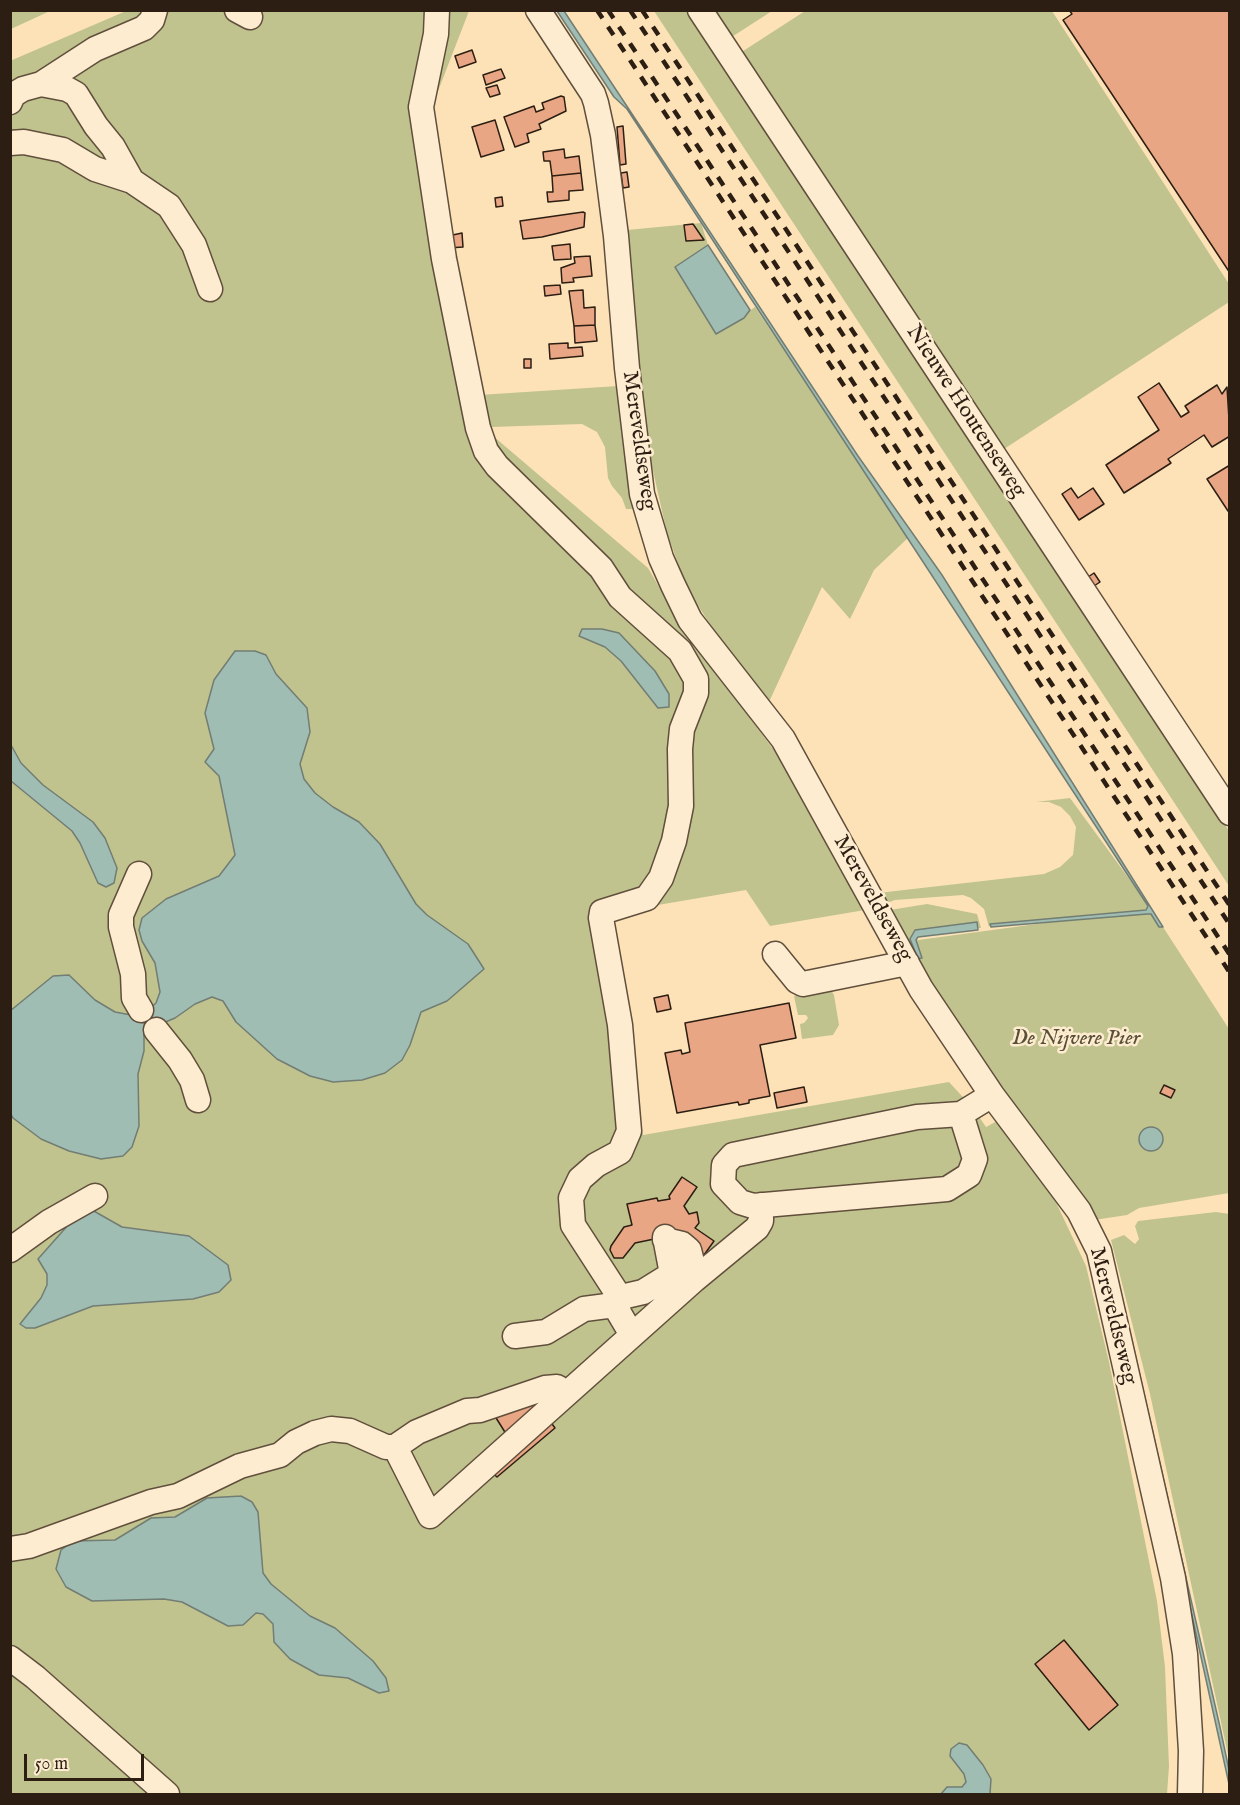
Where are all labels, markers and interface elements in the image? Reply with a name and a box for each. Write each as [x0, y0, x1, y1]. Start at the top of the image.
street label: Nieuwe Houtenseweg [899, 321, 1031, 503]
street label: Mereveldseweg [615, 370, 661, 512]
street label: Mereveldseweg [826, 831, 918, 967]
park label: De Nijvere Pier [1012, 1026, 1140, 1052]
street label: Mereveldseweg [1082, 1245, 1142, 1387]
scale bar [27, 1742, 147, 1780]
text: 50 m [35, 1753, 68, 1776]

